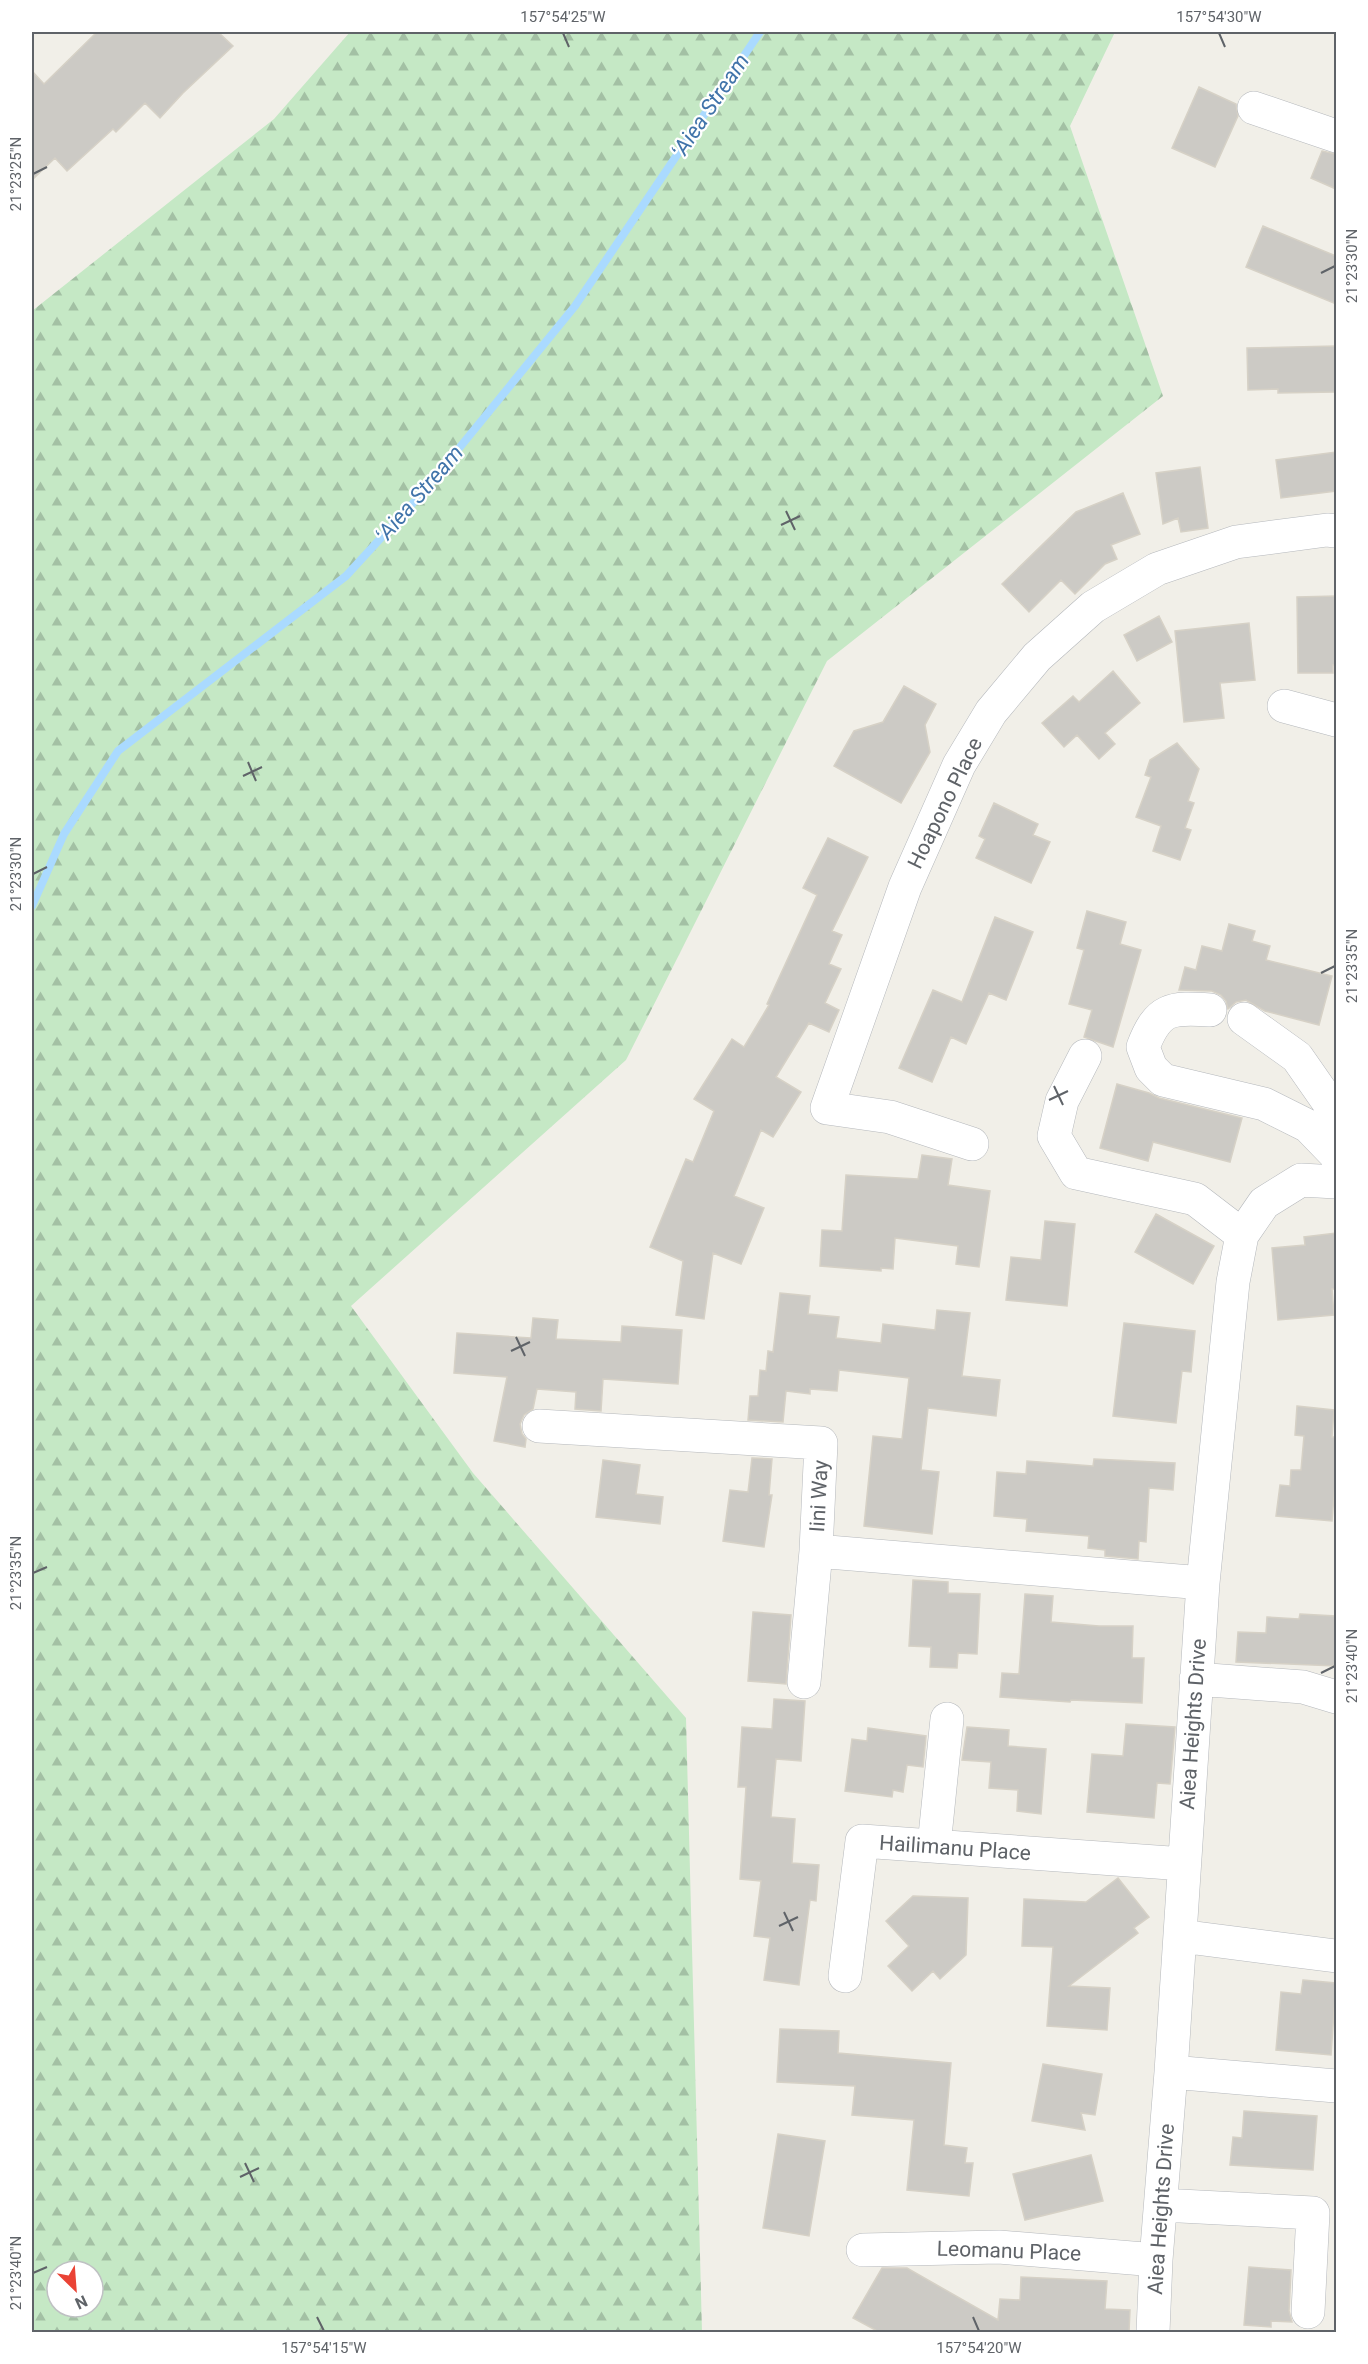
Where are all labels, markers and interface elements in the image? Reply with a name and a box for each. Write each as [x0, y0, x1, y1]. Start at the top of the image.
text: 157°54'25"W [520, 8, 606, 26]
text: 157°54'30"W [1176, 8, 1262, 26]
water label: ʻAiea Stream [666, 49, 754, 163]
text: 21°23'25"N [7, 137, 25, 211]
text: 21°23'30"N [1343, 229, 1361, 303]
water label: ʻAiea Stream [370, 440, 468, 548]
street label: Hoapono Place [903, 734, 987, 872]
text: 21°23'30"N [7, 837, 25, 911]
text: 21°23'35"N [1343, 929, 1361, 1003]
street label: Iini Way [805, 1459, 833, 1533]
text: 21°23'35"N [7, 1536, 25, 1610]
text: 21°23'40"N [1343, 1629, 1361, 1703]
street label: Aiea Heights Drive [1175, 1638, 1211, 1810]
street label: Hailimanu Place [878, 1831, 1032, 1865]
street label: Aiea Heights Drive [1143, 2123, 1179, 2295]
text: 21°23'40"N [7, 2236, 25, 2310]
street label: Leomanu Place [936, 2236, 1082, 2266]
north arrow [45, 2259, 105, 2319]
text: N [72, 2291, 90, 2313]
text: 157°54'15"W [281, 2339, 367, 2357]
text: 157°54'20"W [936, 2339, 1022, 2357]

